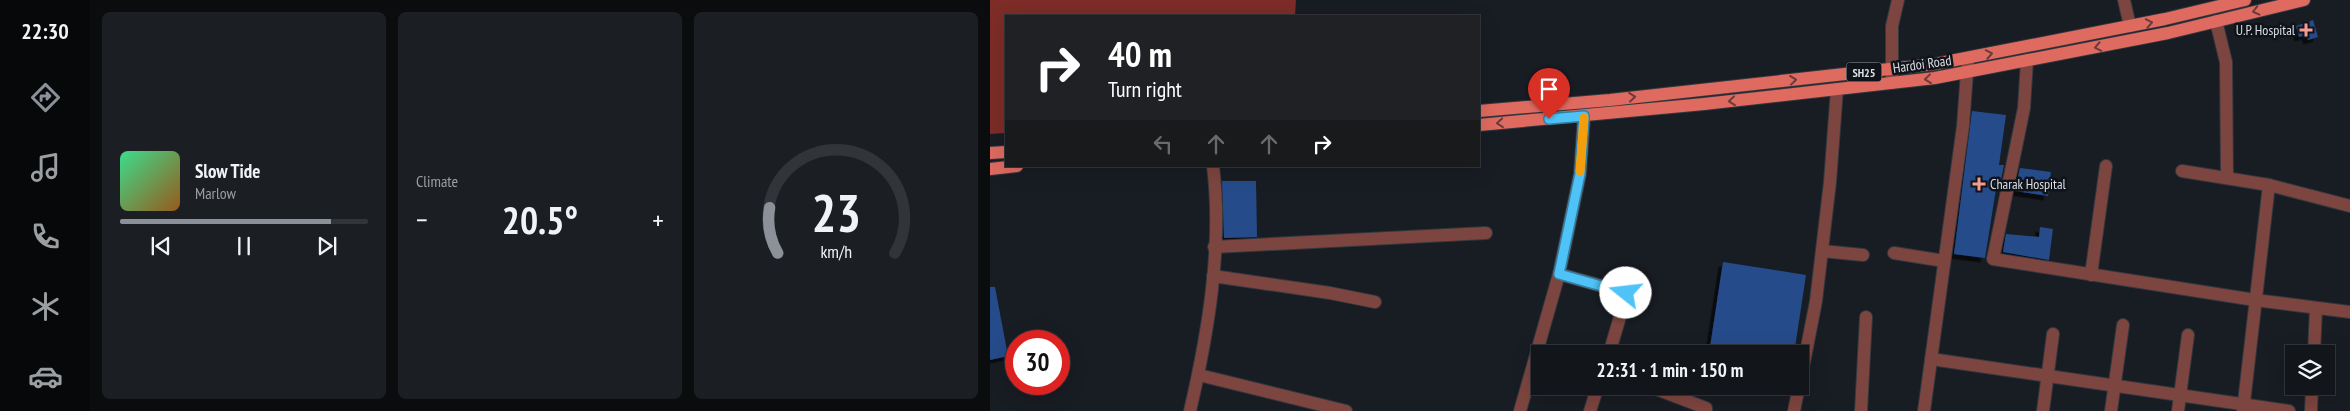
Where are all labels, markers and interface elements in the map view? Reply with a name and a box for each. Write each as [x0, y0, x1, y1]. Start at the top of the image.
one-way arrow [2252, 5, 2261, 16]
text: 22:30 [21, 17, 69, 45]
one-way arrow [2144, 18, 2153, 28]
place label: U.P. Hospital [2236, 21, 2296, 39]
marker: U.P. Hospital [2299, 23, 2313, 37]
text: 40 m [1108, 31, 1172, 77]
icon: right [1025, 35, 1090, 100]
one-way arrow [2093, 41, 2102, 51]
one-way arrow [1985, 49, 1993, 59]
street label: Hardoi Road [1892, 51, 1952, 77]
road number: SH25 [1846, 62, 1882, 82]
pin [1528, 68, 1570, 119]
one-way arrow [1924, 73, 1932, 84]
text: Turn right [1108, 75, 1182, 103]
icon: arrive [1535, 75, 1563, 103]
one-way arrow [1790, 75, 1798, 86]
icon: directions [28, 80, 63, 115]
one-way arrow [1628, 92, 1636, 103]
one-way arrow [1727, 95, 1735, 106]
one-way arrow [1496, 118, 1504, 129]
icon: left [1149, 130, 1177, 158]
icon: ahead [1202, 130, 1230, 158]
icon: ahead [1255, 130, 1283, 158]
icon: right [1308, 130, 1336, 158]
icon: music [28, 150, 63, 185]
text: Slow Tide [195, 159, 260, 183]
text: Climate [416, 171, 458, 191]
place label: Charak Hospital [1990, 175, 2067, 193]
marker: Charak Hospital [1972, 177, 1986, 191]
text: 23 [811, 179, 861, 246]
text: Marlow [195, 183, 236, 203]
text: 20.5° [502, 195, 578, 244]
text: − [416, 201, 428, 238]
text: + [652, 201, 664, 238]
icon: phone [28, 219, 63, 254]
icon: previous [147, 232, 175, 260]
icon: pause [230, 232, 258, 260]
icon: next [313, 232, 341, 260]
text: km/h [820, 240, 852, 263]
position arrow [1599, 266, 1651, 318]
icon: climate [28, 289, 63, 324]
speed limit sign: 30 [1005, 330, 1070, 395]
map controls [2285, 345, 2335, 395]
button: layers [2285, 345, 2335, 395]
text: 22:31 · 1 min · 150 m [1597, 358, 1743, 382]
icon: car [28, 359, 63, 394]

